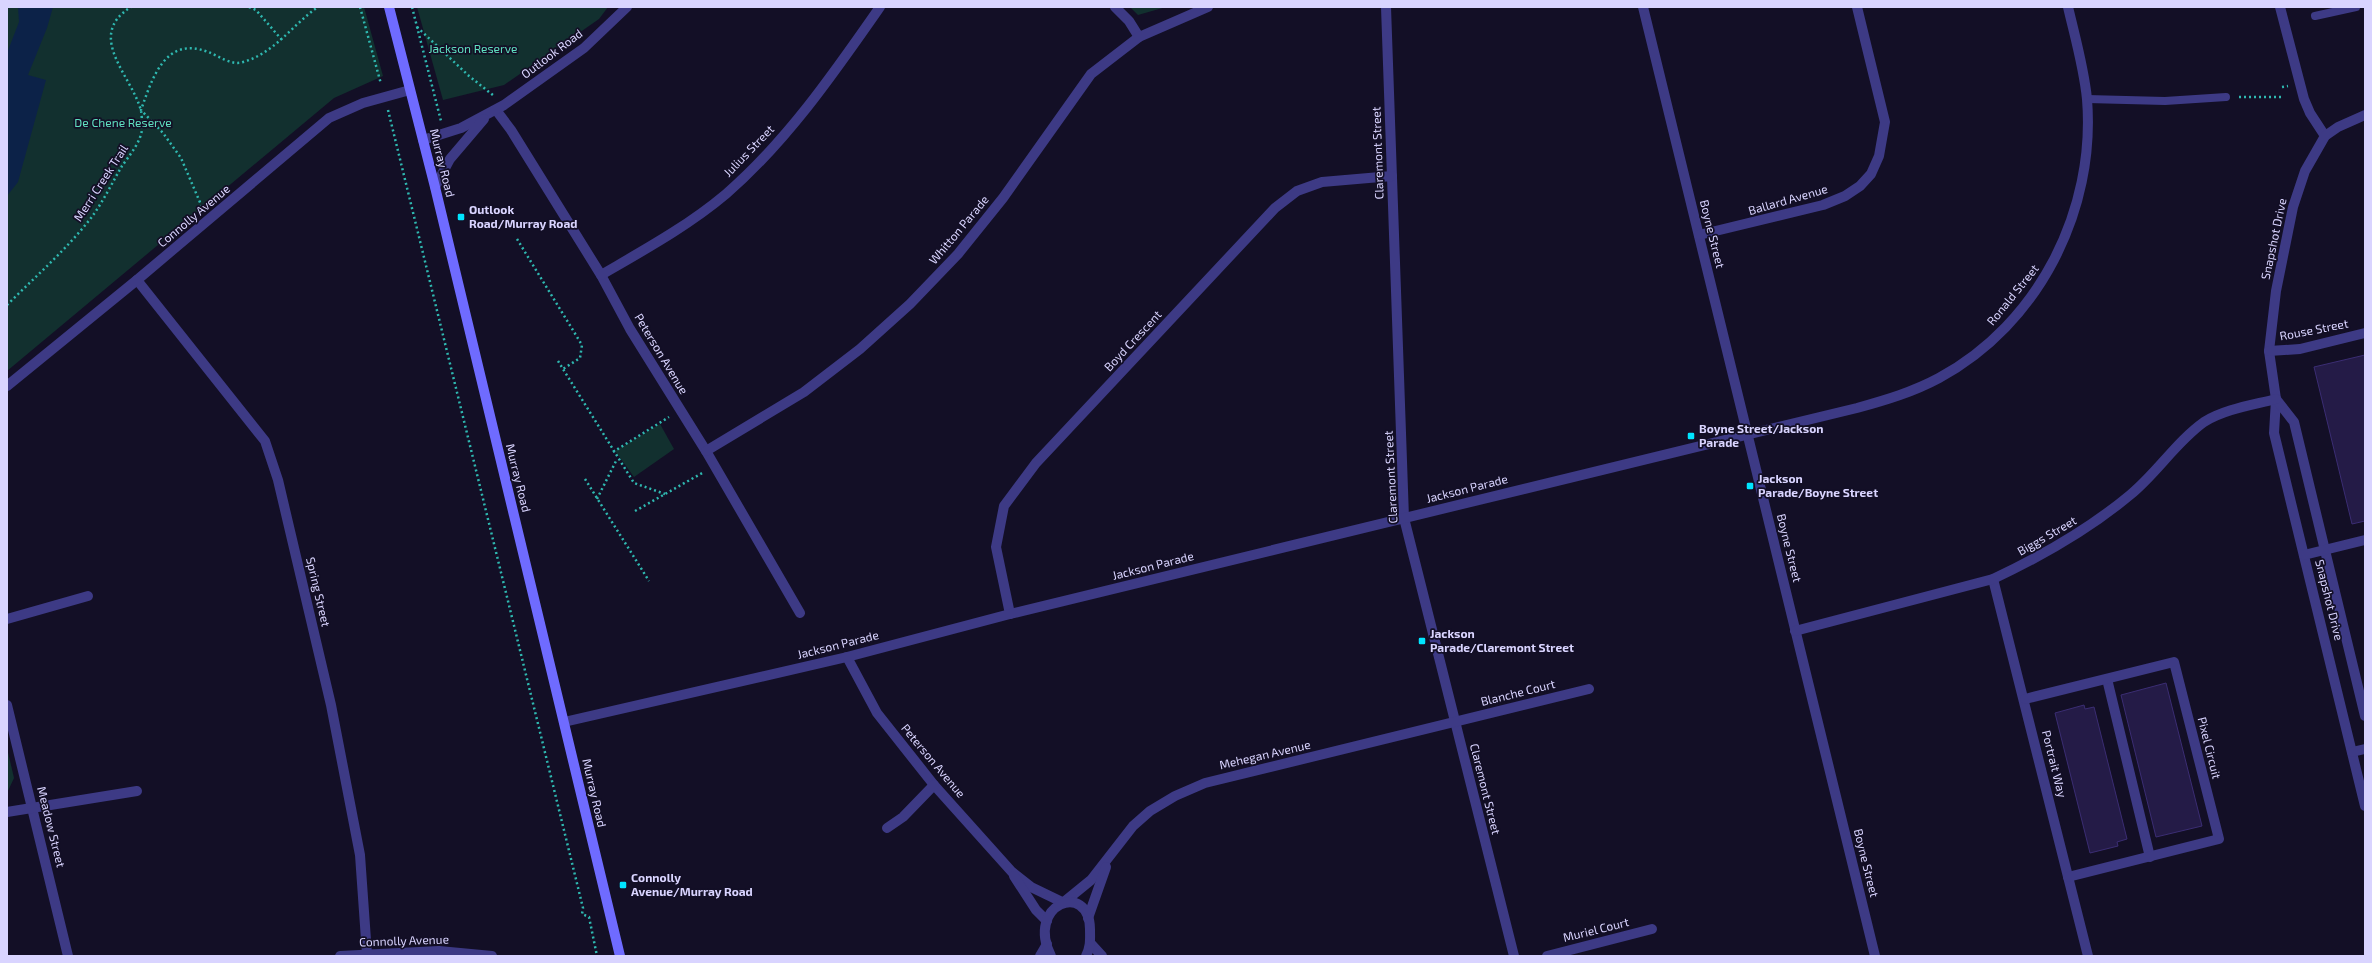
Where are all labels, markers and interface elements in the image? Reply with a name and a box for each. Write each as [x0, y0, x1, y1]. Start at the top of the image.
street label: Outlook Road [518, 26, 585, 81]
park label: Jackson Reserve [428, 41, 518, 55]
street label: Claremont Street [1368, 106, 1386, 200]
park label: De Chene Reserve [74, 115, 172, 129]
street label: Julius Street [720, 121, 777, 179]
street label: Murray Road [428, 127, 458, 198]
street label: Merri Creek Trail [70, 141, 130, 224]
street label: Connolly Avenue [154, 181, 232, 250]
street label: Ballard Avenue [1746, 181, 1829, 217]
street label: Whitton Parade [925, 192, 991, 267]
street label: Snapshot Drive [2258, 197, 2288, 281]
street label: Boyne Street [1698, 198, 1728, 270]
place label: Outlook Road/Murray Road [469, 202, 577, 231]
marker: Outlook Road/Murray Road [456, 212, 466, 222]
street label: Ronald Street [1983, 261, 2041, 328]
street label: Boyd Crescent [1101, 307, 1164, 374]
street label: Peterson Avenue [632, 311, 691, 396]
street label: Rouse Street [2278, 315, 2350, 343]
place label: Boyne Street/Jackson Parade [1699, 421, 1823, 449]
street label: Claremont Street [1381, 430, 1399, 524]
marker: Boyne Street/Jackson Parade [1686, 431, 1696, 441]
street label: Murray Road [504, 442, 534, 513]
street label: Jackson Parade [1425, 471, 1509, 505]
place label: Jackson Parade/Boyne Street [1758, 471, 1878, 500]
marker: Jackson Parade/Boyne Street [1745, 481, 1755, 491]
street label: Boyne Street [1775, 512, 1805, 584]
street label: Biggs Street [2014, 512, 2079, 558]
street label: Jackson Parade [1111, 548, 1195, 582]
street label: Spring Street [304, 556, 334, 628]
street label: Snapshot Drive [2313, 558, 2347, 642]
place label: Jackson Parade/Claremont Street [1430, 626, 1574, 654]
street label: Jackson Parade [796, 627, 880, 661]
marker: Jackson Parade/Claremont Street [1417, 636, 1427, 646]
street label: Blanche Court [1479, 676, 1557, 708]
street label: Pixel Circuit [2196, 715, 2225, 781]
street label: Peterson Avenue [899, 721, 969, 800]
street label: Portrait Way [2040, 729, 2070, 799]
street label: Mehegan Avenue [1218, 737, 1312, 771]
street label: Claremont Street [1468, 742, 1504, 836]
street label: Murray Road [580, 757, 610, 828]
street label: Meadow Street [35, 785, 69, 869]
street label: Boyne Street [1852, 827, 1882, 899]
place label: Connolly Avenue/Murray Road [631, 870, 753, 899]
marker: Connolly Avenue/Murray Road [618, 880, 628, 890]
street label: Muriel Court [1561, 914, 1631, 944]
street label: Connolly Avenue [359, 931, 449, 949]

